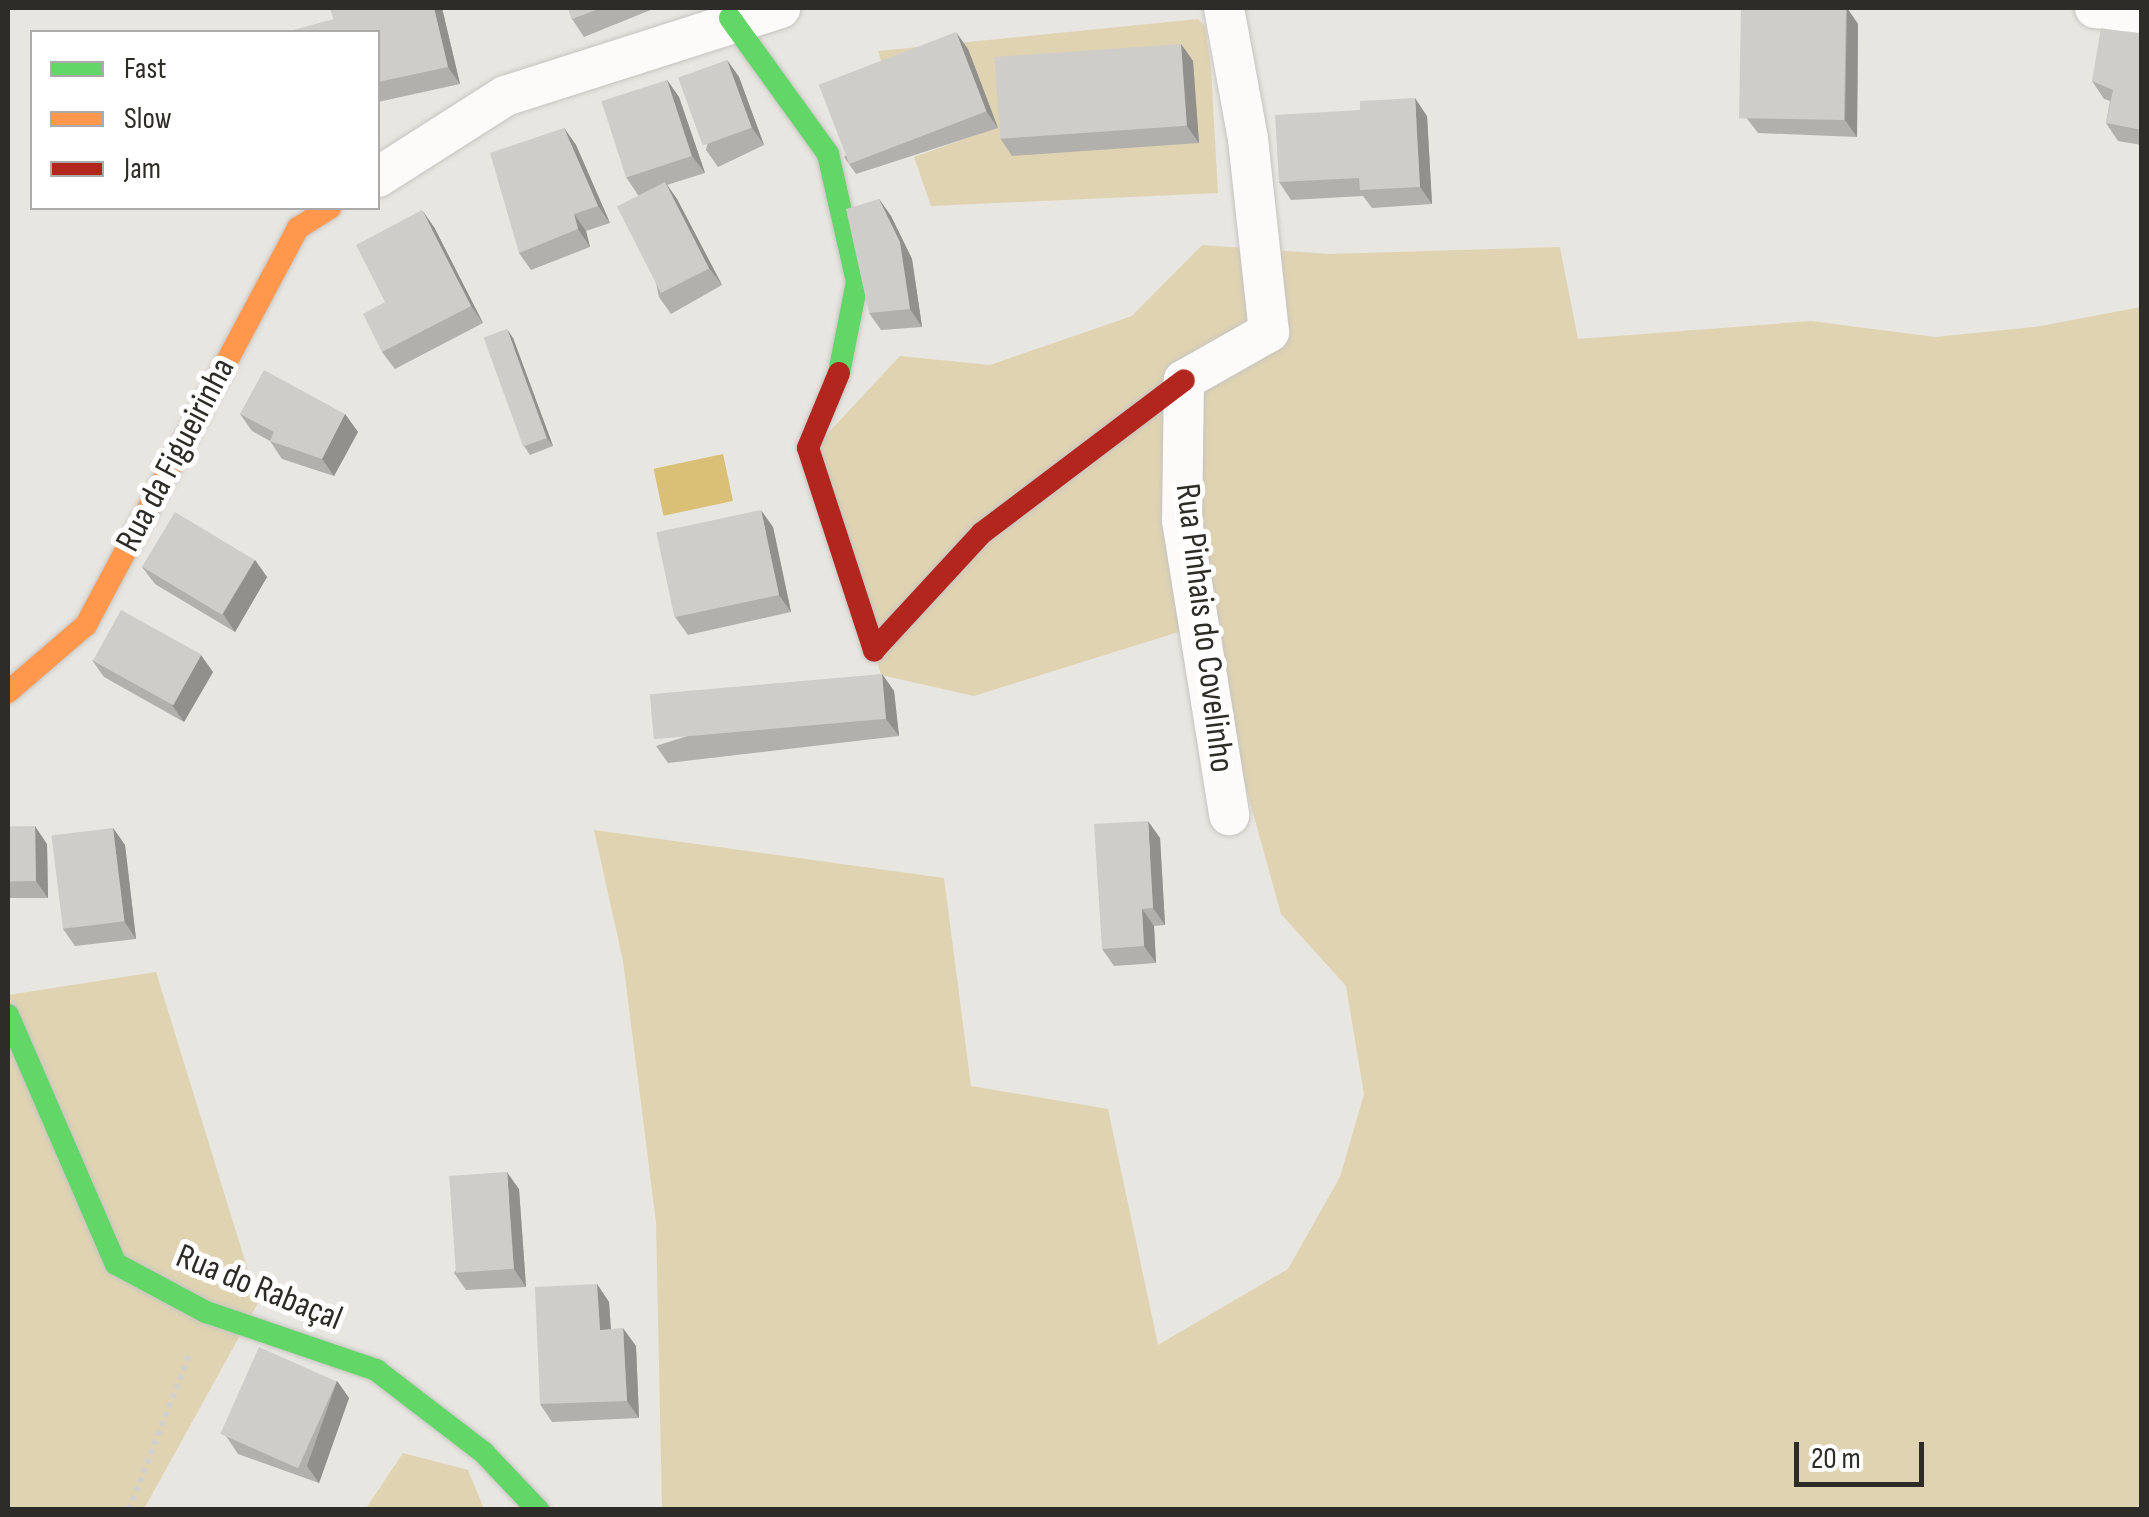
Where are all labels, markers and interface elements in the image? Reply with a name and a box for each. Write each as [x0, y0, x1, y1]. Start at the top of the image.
legend [30, 30, 380, 210]
text: Fast [124, 51, 166, 87]
text: Slow [124, 101, 172, 137]
text: Jam [124, 151, 161, 187]
street label: Rua da Figueirinha [107, 351, 245, 559]
street label: Rua Pinhais do Covelinho [1165, 481, 1243, 775]
street label: Rua do Rabaçal [170, 1236, 348, 1340]
scale bar [1799, 1422, 1929, 1484]
text: 20 m [1811, 1441, 1861, 1477]

